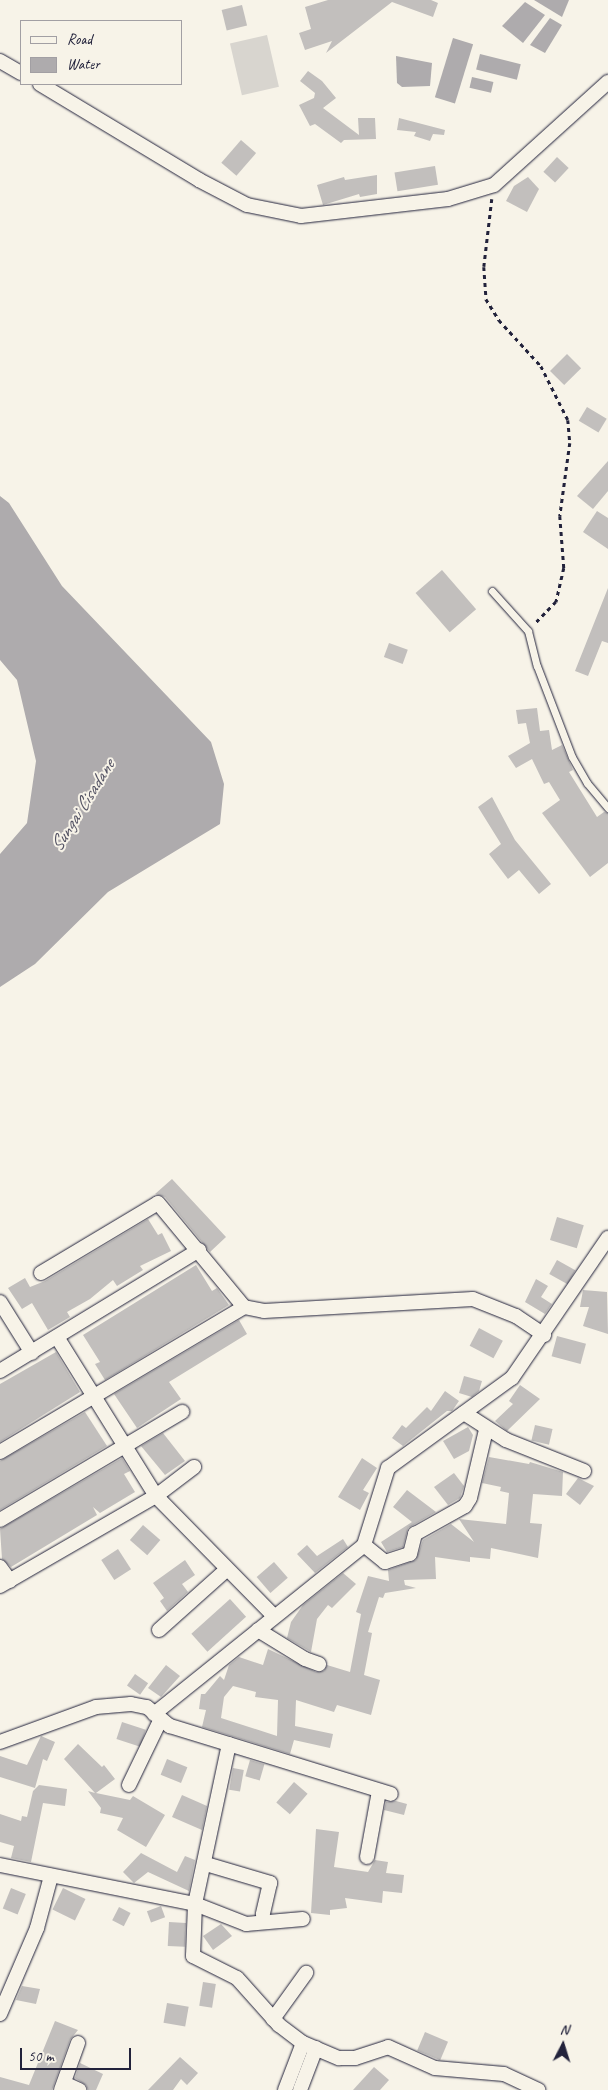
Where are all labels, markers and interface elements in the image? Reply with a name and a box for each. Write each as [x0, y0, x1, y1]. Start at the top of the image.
legend [20, 20, 182, 85]
text: Road [67, 30, 92, 49]
text: Water [67, 55, 100, 74]
water label: Sungai Cisadane [46, 756, 120, 856]
north arrow [538, 2020, 588, 2070]
text: N [559, 2021, 569, 2038]
scale bar [22, 2038, 134, 2070]
text: 50 m [28, 2047, 54, 2066]

